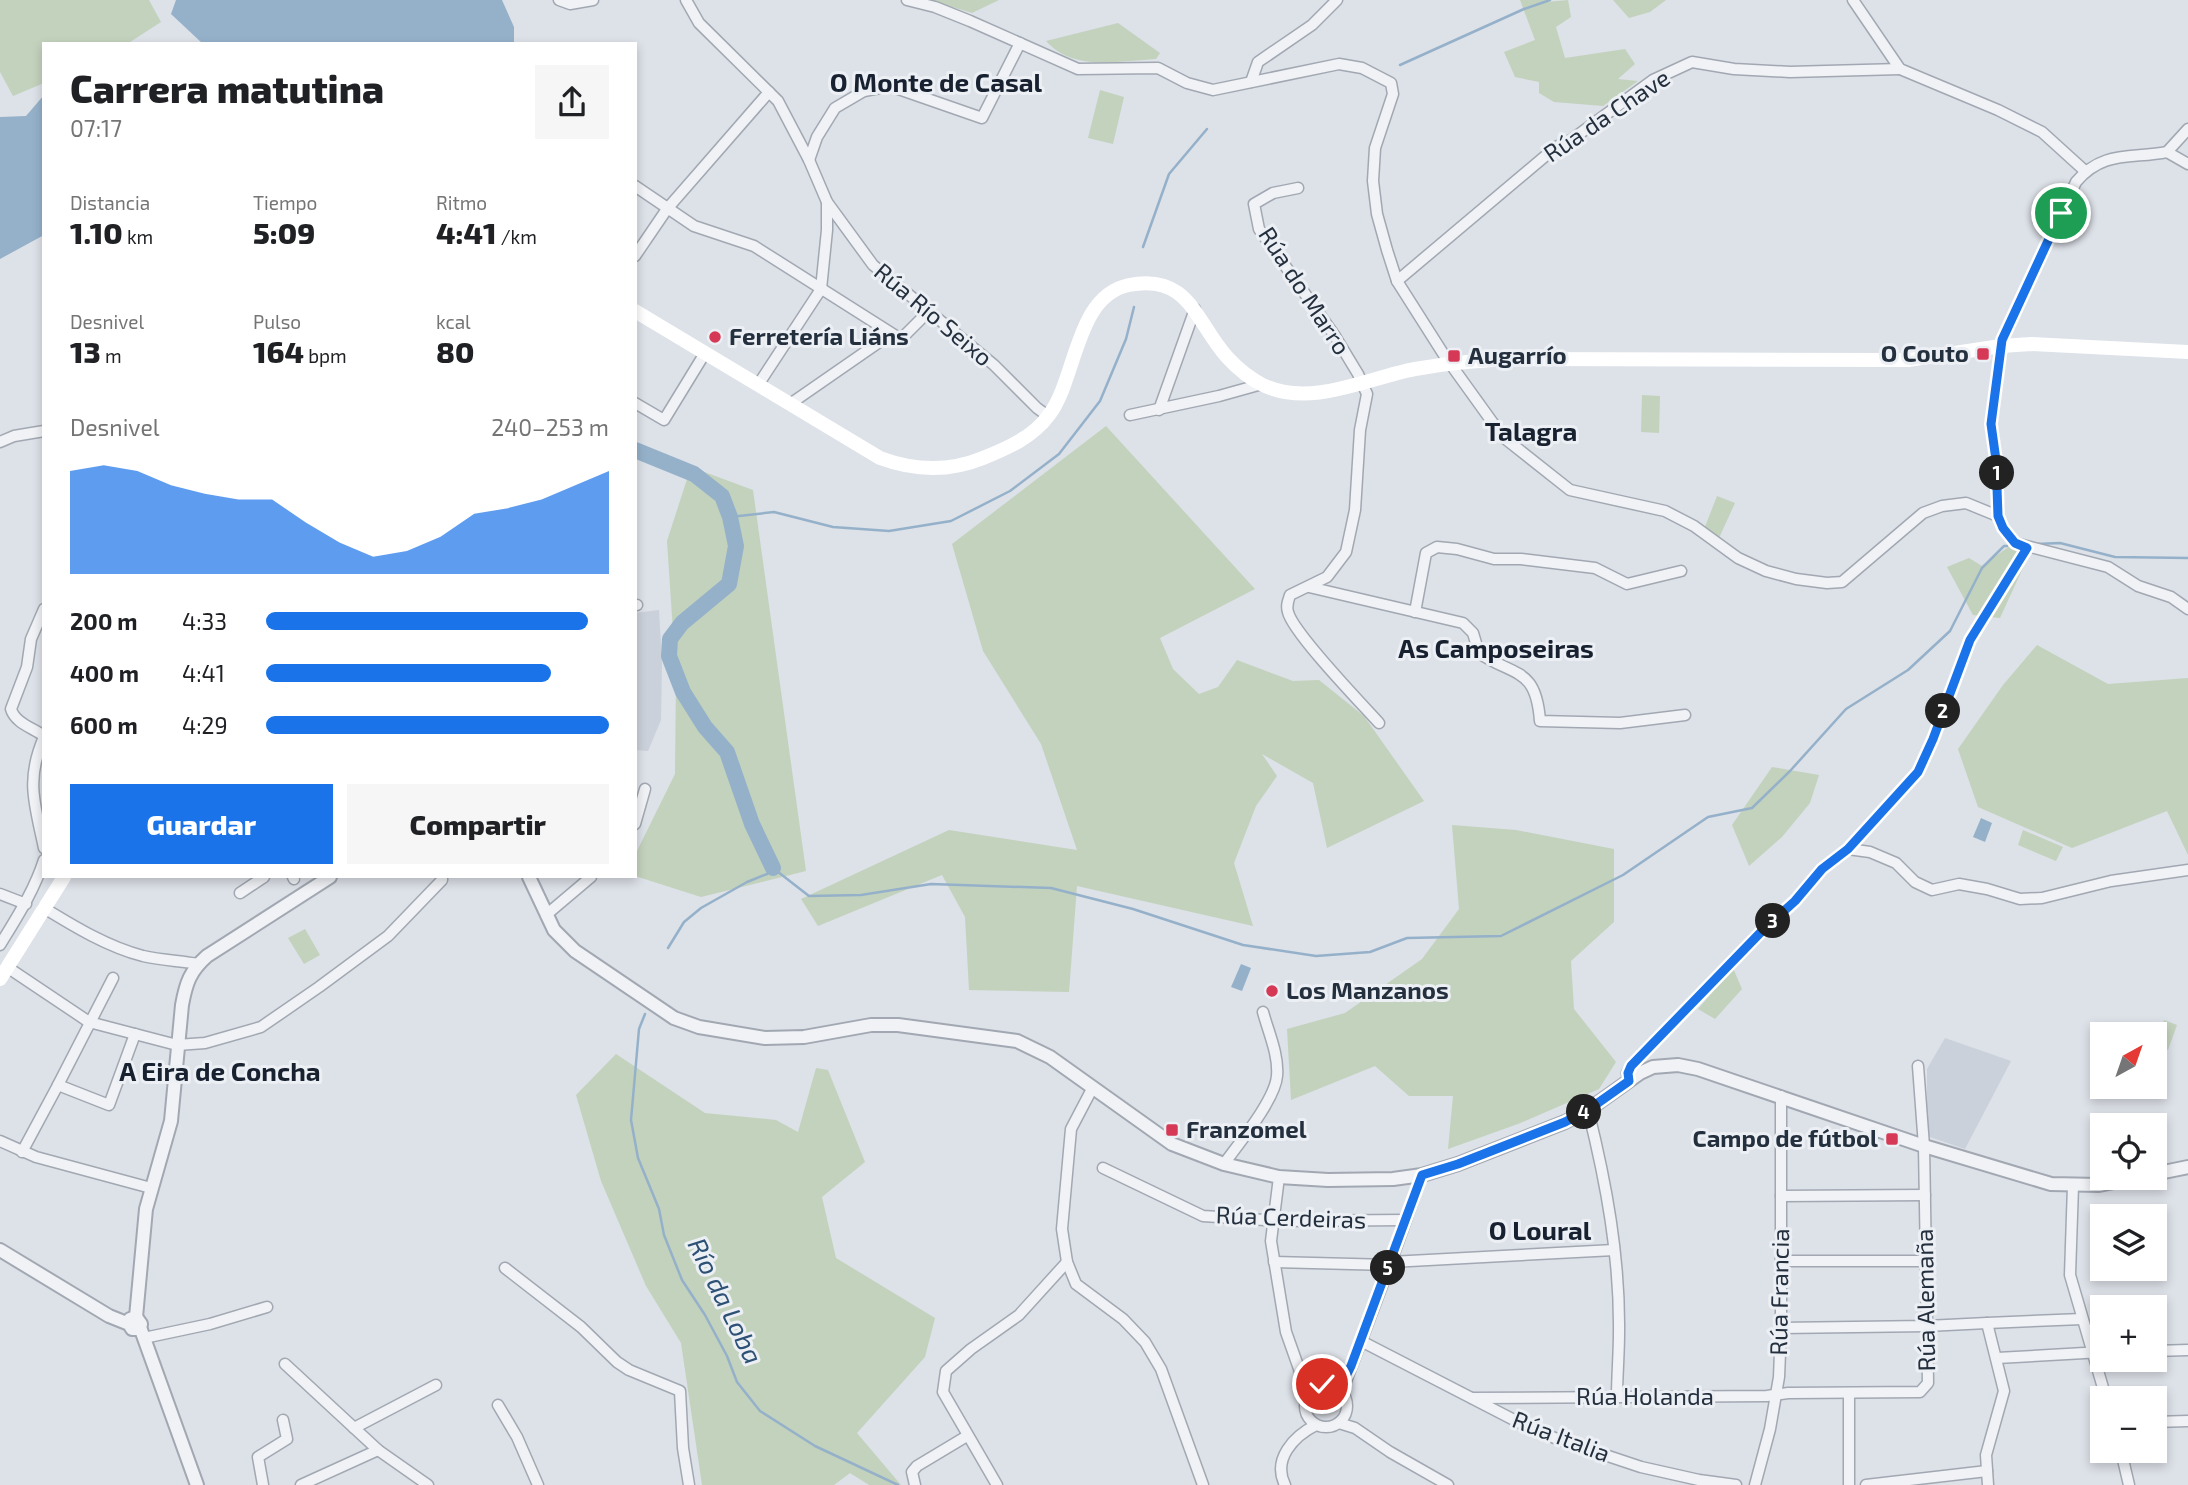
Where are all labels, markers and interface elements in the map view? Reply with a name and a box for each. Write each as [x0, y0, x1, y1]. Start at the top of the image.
street label: Rúa da Chave [1538, 62, 1675, 167]
text: Carrera matutina [70, 65, 384, 111]
button: share [535, 65, 609, 139]
district label: O Monte de Casal [830, 66, 1043, 97]
text: 07:17 [70, 114, 122, 142]
pin [2031, 183, 2091, 243]
text: Distancia [70, 191, 150, 214]
text: Tiempo [253, 191, 317, 214]
text: Ritmo [436, 191, 487, 214]
icon: arrive [2042, 194, 2080, 232]
text: 1.10 [70, 214, 123, 250]
text: 5:09 [253, 214, 315, 250]
text: 4:41 [436, 214, 497, 250]
street label: Rúa do Marro [1253, 221, 1357, 360]
text: km [123, 225, 153, 248]
text: /km [497, 225, 537, 248]
street label: Rúa Río Seixo [869, 256, 999, 372]
text: Desnivel [70, 310, 144, 333]
text: Pulso [253, 310, 301, 333]
text: kcal [436, 310, 471, 333]
place label: Ferretería Liáns [729, 321, 909, 350]
marker: Ferretería Liáns [707, 329, 723, 345]
text: 13 [70, 333, 101, 369]
text: 164 [253, 333, 304, 369]
text: 80 [436, 333, 474, 369]
place label: O Couto [1881, 338, 1969, 367]
place label: Augarrío [1468, 340, 1567, 369]
text: m [101, 344, 122, 367]
text: bpm [304, 344, 347, 367]
marker: O Couto [1975, 346, 1991, 362]
marker: Augarrío [1446, 348, 1462, 364]
text: Desnivel [70, 413, 160, 441]
text: 240–253 m [491, 413, 609, 441]
district label: Talagra [1485, 415, 1577, 446]
pin: 1 [1980, 456, 2014, 490]
text: 1 [1992, 461, 2001, 484]
text: 200 m [70, 607, 138, 635]
text: 4:33 [182, 607, 227, 635]
district label: As Camposeiras [1398, 632, 1594, 663]
text: 400 m [70, 659, 139, 687]
text: 4:41 [182, 659, 225, 687]
pin: 2 [1926, 694, 1960, 728]
text: 2 [1937, 699, 1948, 722]
text: 600 m [70, 711, 138, 739]
text: 4:29 [182, 711, 228, 739]
button: Guardar [70, 784, 333, 864]
button: Compartir [347, 784, 609, 864]
pin: 3 [1756, 904, 1790, 939]
text: 3 [1767, 909, 1778, 932]
place label: Los Manzanos [1286, 975, 1449, 1004]
marker: Los Manzanos [1264, 983, 1280, 999]
north arrow [2090, 1022, 2166, 1099]
map controls [2090, 1022, 2167, 1463]
district label: A Eira de Concha [119, 1055, 321, 1086]
pin: 4 [1566, 1094, 1602, 1130]
text: 4 [1577, 1100, 1590, 1123]
button: locate [2090, 1113, 2167, 1190]
place label: Franzomel [1186, 1114, 1307, 1143]
marker: Franzomel [1164, 1122, 1180, 1138]
place label: Campo de fútbol [1693, 1123, 1878, 1152]
marker: Campo de fútbol [1884, 1131, 1900, 1147]
street label: Rúa Cerdeiras [1215, 1199, 1367, 1234]
button: layers [2090, 1204, 2167, 1281]
district label: O Loural [1489, 1214, 1592, 1245]
street label: Rúa Francia [1763, 1228, 1794, 1356]
street label: Rúa Alemaña [1909, 1228, 1940, 1372]
water label: Río da Loba [683, 1232, 770, 1368]
pin: 5 [1370, 1250, 1406, 1286]
text: 5 [1382, 1256, 1393, 1279]
button: + [2090, 1295, 2167, 1372]
pin [1292, 1354, 1352, 1414]
icon: check [1303, 1365, 1341, 1403]
street label: Rúa Holanda [1576, 1381, 1714, 1410]
button: − [2090, 1386, 2167, 1463]
street label: Rúa Italia [1509, 1404, 1614, 1467]

